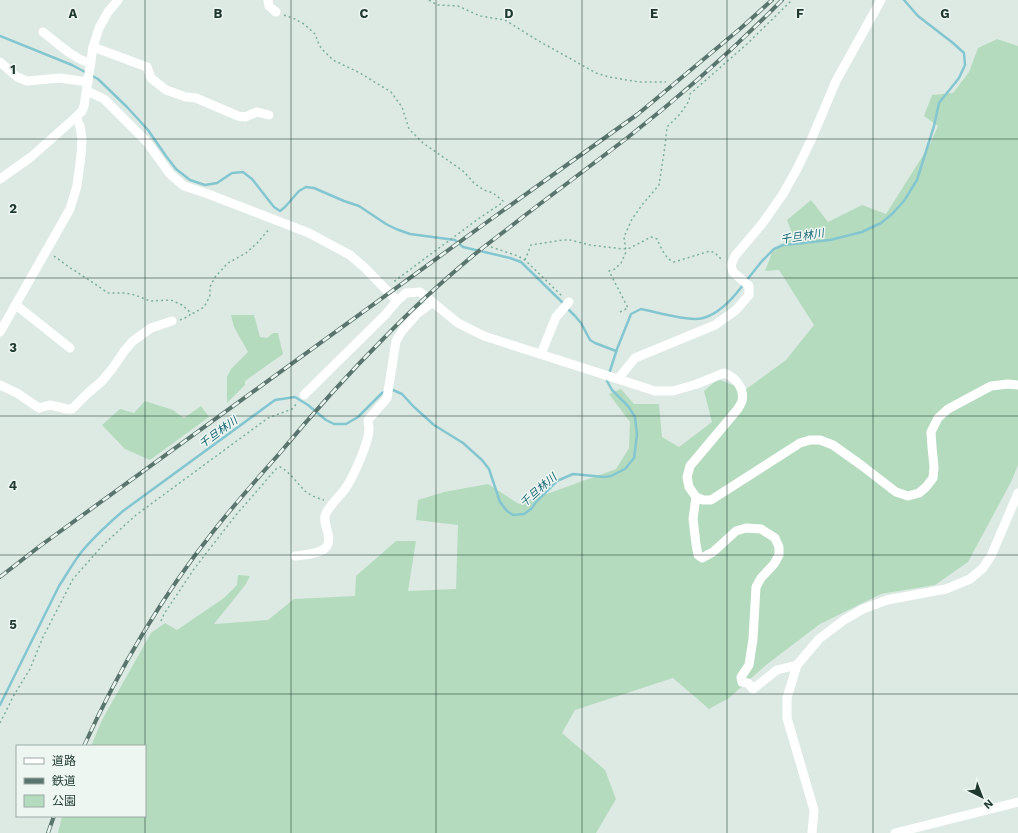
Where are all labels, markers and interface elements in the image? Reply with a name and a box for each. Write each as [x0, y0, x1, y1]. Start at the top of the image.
text: A [69, 6, 78, 21]
text: B [214, 6, 223, 21]
text: C [360, 6, 369, 21]
text: D [504, 6, 514, 21]
text: E [650, 6, 658, 21]
text: F [796, 6, 804, 21]
text: G [940, 6, 950, 21]
text: 1 [10, 62, 16, 77]
text: 2 [9, 201, 17, 216]
water label: 千旦林川 [779, 226, 826, 246]
text: 3 [9, 340, 17, 355]
water label: 千旦林川 [197, 414, 241, 451]
water label: 千旦林川 [517, 470, 560, 510]
text: 4 [9, 478, 18, 493]
text: 5 [9, 617, 17, 632]
legend [16, 745, 146, 817]
text: 道路 [52, 754, 76, 768]
text: 鉄道 [52, 774, 76, 788]
north arrow [962, 777, 1002, 817]
text: 公園 [52, 794, 76, 808]
text: N [981, 797, 996, 812]

